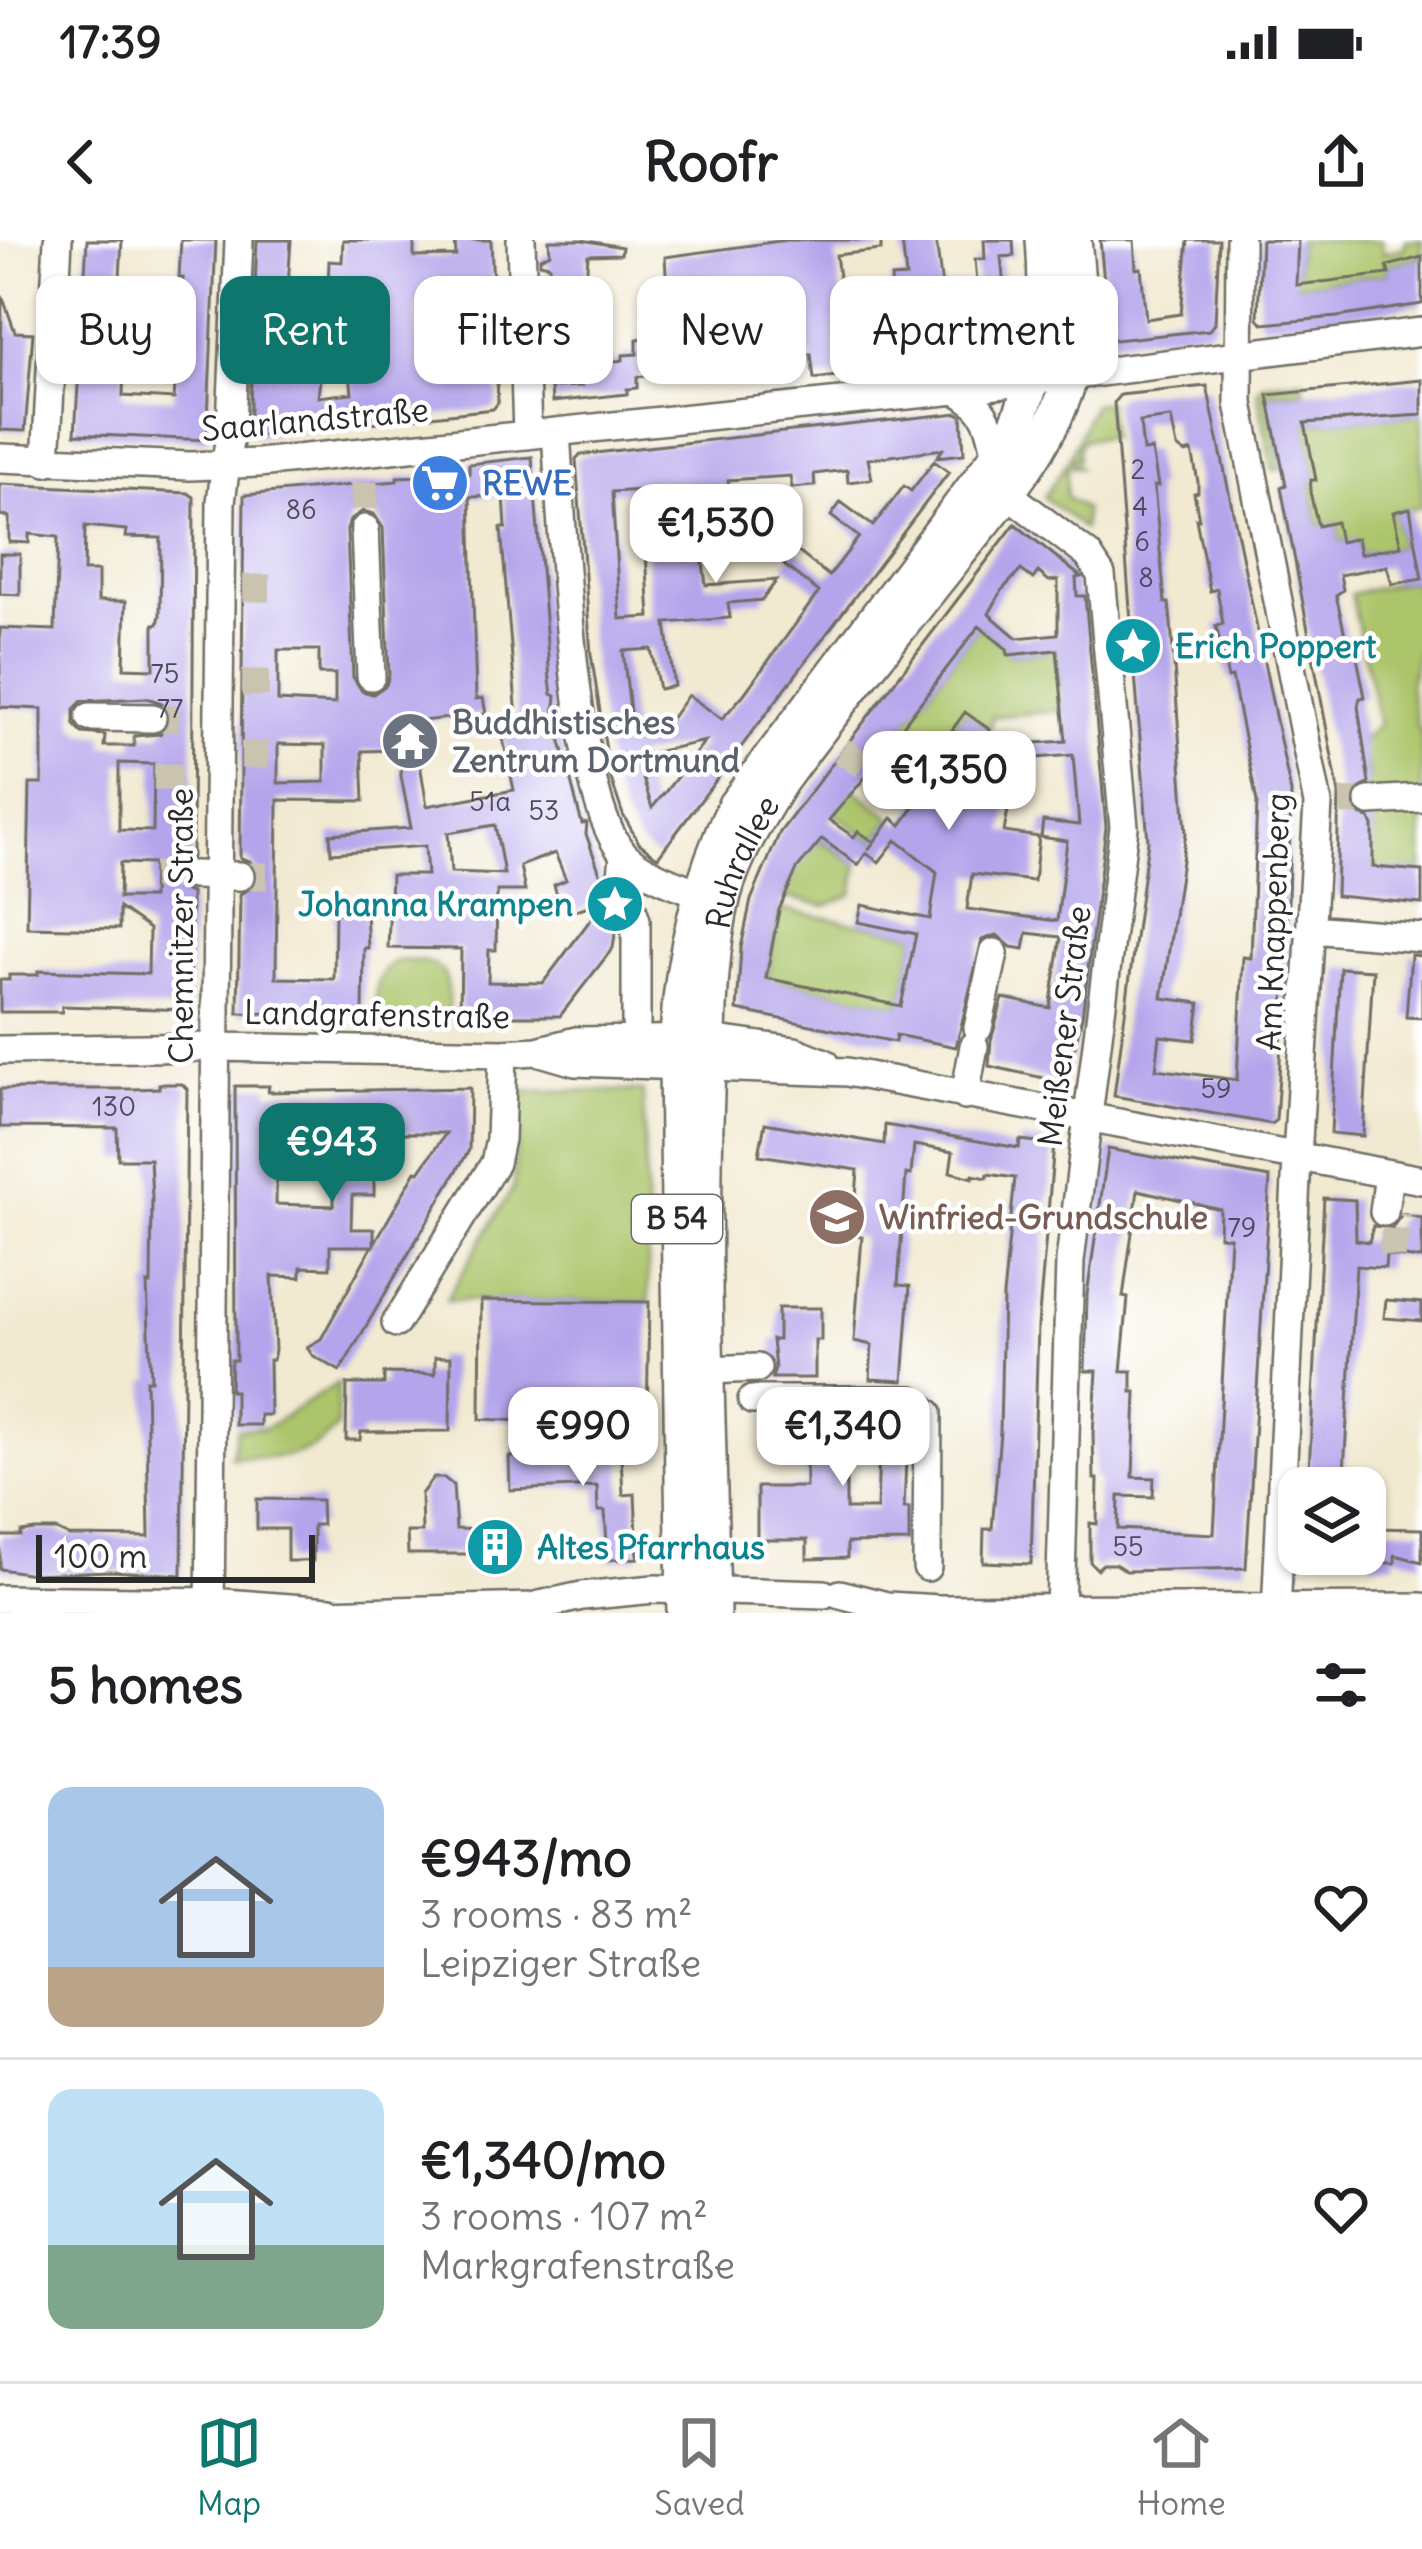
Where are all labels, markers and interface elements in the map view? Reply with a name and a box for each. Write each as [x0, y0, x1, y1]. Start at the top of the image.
text: 17:39 [60, 14, 162, 70]
text: Roofr [644, 128, 778, 196]
icon: back [48, 129, 114, 195]
icon: share [1308, 129, 1374, 195]
chip: Buy [36, 276, 196, 384]
chip: Rent [220, 276, 390, 384]
chip: Filters [414, 276, 613, 384]
chip: New [637, 276, 806, 384]
chip: Apartment [830, 276, 1118, 384]
street label: Saarlandstraße [200, 388, 430, 450]
supermarket icon: REWE [409, 452, 471, 514]
house number: 2 [1131, 452, 1145, 486]
place label: REWE [482, 462, 572, 504]
pin: €1,530 [618, 484, 814, 586]
house number: 4 [1132, 489, 1148, 523]
house number: 86 [285, 492, 317, 526]
text: €1,530 [657, 498, 775, 547]
house number: 6 [1134, 524, 1150, 558]
house number: 8 [1138, 560, 1154, 594]
place icon: Erich Poppert [1102, 615, 1164, 677]
place label: Erich Poppert [1175, 625, 1376, 667]
house number: 75 [151, 656, 179, 690]
house number: 77 [157, 691, 183, 725]
place label: Buddhistisches Zentrum Dortmund [452, 701, 740, 781]
temple icon: Buddhistisches Zentrum Dortmund [379, 710, 441, 772]
pin: €1,350 [851, 731, 1047, 833]
text: €1,350 [890, 745, 1008, 794]
house number: 51a [469, 784, 511, 818]
street label: Chemnitzer Straße [160, 788, 202, 1064]
street label: Ruhrallee [697, 788, 788, 932]
street label: Am Knappenberg [1248, 792, 1298, 1052]
house number: 53 [529, 793, 559, 827]
place icon: Johanna Krampen [584, 873, 646, 935]
place label: Johanna Krampen [298, 883, 573, 925]
street label: Meißener Straße [1028, 903, 1100, 1149]
street label: Landgrafenstraße [244, 991, 510, 1037]
house number: 59 [1200, 1071, 1232, 1105]
house number: 130 [92, 1089, 136, 1123]
pin: €943 [261, 1103, 403, 1205]
text: €943 [286, 1117, 378, 1166]
school or university icon: Winfried-Grundschule [806, 1186, 868, 1248]
road number: B 54 [632, 1195, 722, 1243]
place label: Winfried-Grundschule [879, 1196, 1208, 1238]
house number: 79 [1228, 1210, 1256, 1244]
pin: €990 [512, 1387, 654, 1489]
pin: €1,340 [745, 1387, 941, 1489]
text: €990 [535, 1401, 631, 1450]
text: €1,340 [784, 1401, 902, 1450]
map controls [1278, 1467, 1386, 1575]
button: layers [1278, 1467, 1386, 1575]
building icon: Altes Pfarrhaus [464, 1516, 526, 1578]
place label: Altes Pfarrhaus [537, 1526, 765, 1568]
scale bar [36, 1529, 315, 1582]
house number: 55 [1112, 1529, 1144, 1563]
text: 100 m [54, 1535, 147, 1577]
icon: filters [1308, 1652, 1374, 1718]
text: 5 homes [48, 1653, 243, 1717]
text: €943/mo [420, 1826, 632, 1890]
icon: home [144, 1835, 288, 1979]
icon: heart [1308, 1874, 1374, 1940]
text: 3 rooms · 83 m² [420, 1890, 693, 1939]
text: Leipziger Straße [420, 1939, 701, 1988]
text: €1,340/mo [420, 2128, 666, 2192]
icon: home [144, 2137, 288, 2281]
icon: heart [1308, 2176, 1374, 2242]
text: 3 rooms · 107 m² [420, 2192, 708, 2241]
text: Markgrafenstraße [420, 2241, 735, 2290]
tab: Map [196, 2410, 262, 2524]
tab: Saved [654, 2410, 745, 2524]
tab: Home [1137, 2410, 1226, 2524]

